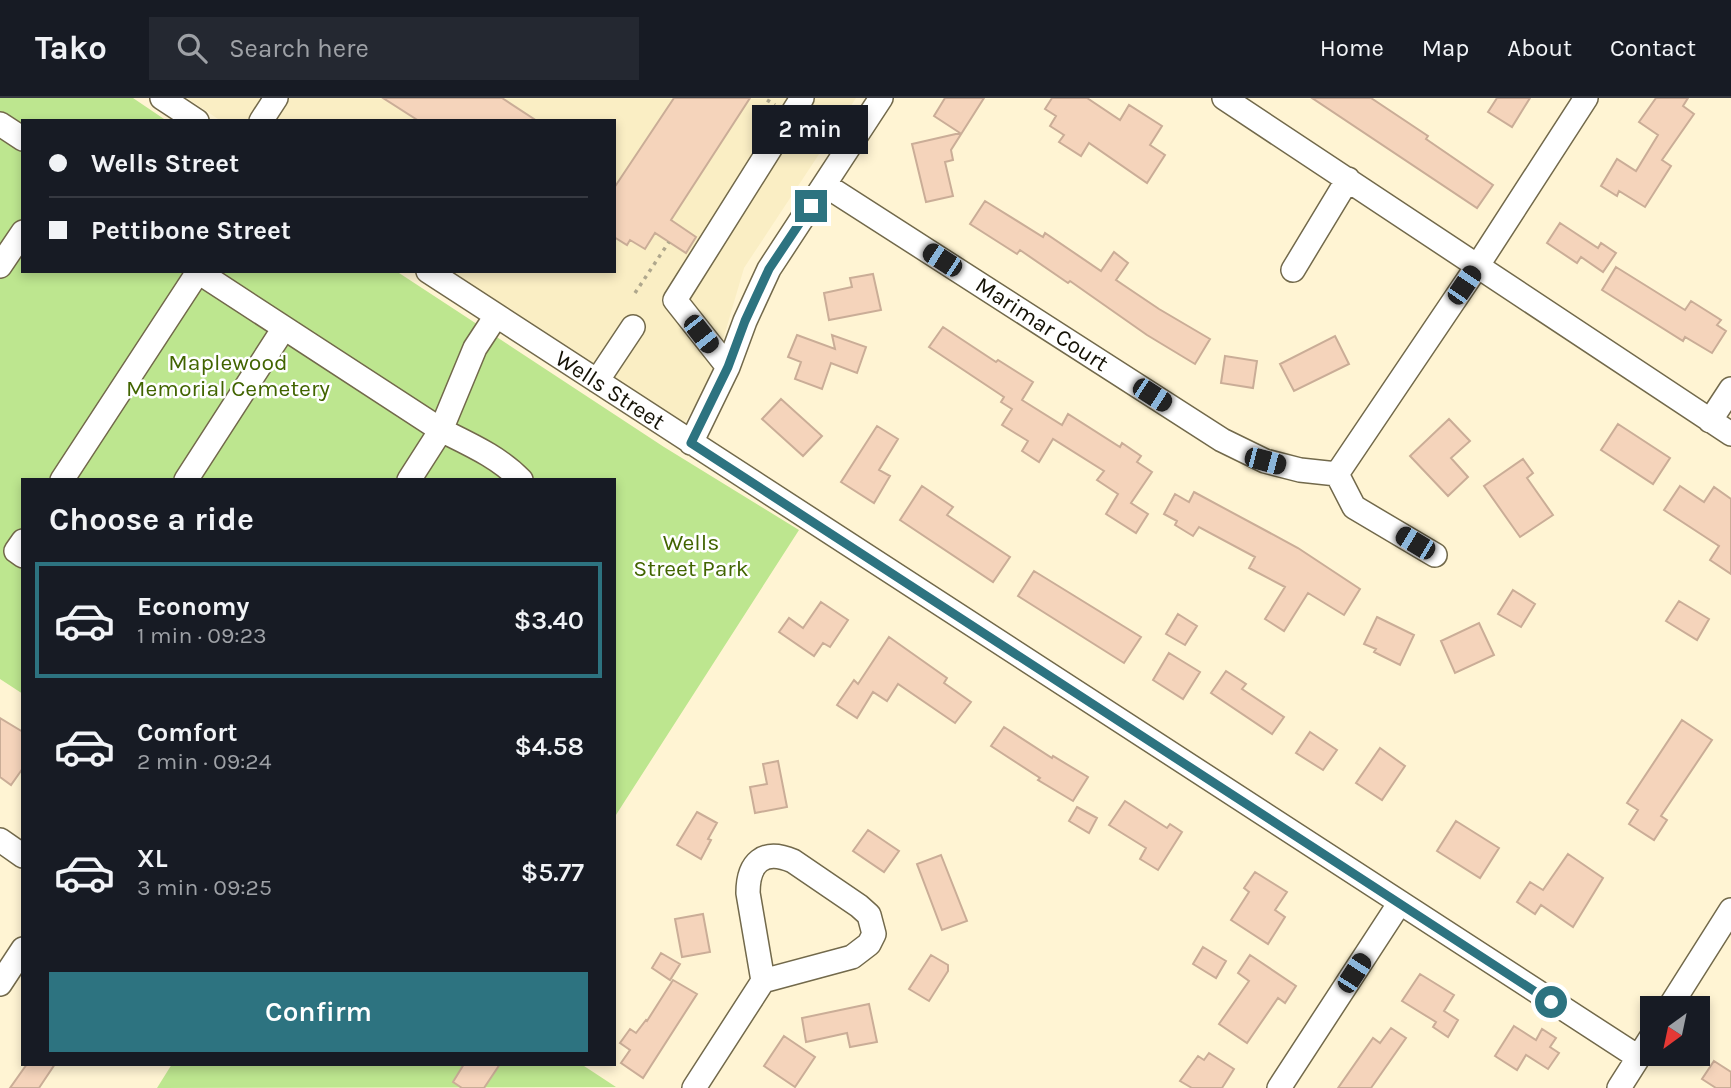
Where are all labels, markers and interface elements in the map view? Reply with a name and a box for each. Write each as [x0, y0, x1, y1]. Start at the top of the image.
search box [149, 17, 639, 80]
text: Tako [35, 29, 107, 67]
icon: search [173, 29, 211, 67]
text: Search here [229, 33, 369, 64]
text: Home [1320, 34, 1384, 62]
text: Map [1422, 34, 1469, 62]
text: About [1507, 34, 1572, 62]
text: Contact [1610, 34, 1696, 62]
callout: 2 min [753, 105, 869, 154]
text: 2 min [779, 116, 841, 143]
text: Wells Street [91, 148, 239, 179]
route end [795, 190, 827, 222]
text: Pettibone Street [91, 215, 291, 246]
car [919, 240, 966, 280]
car [1444, 262, 1485, 308]
street label: Marimar Court [971, 271, 1114, 377]
car [680, 311, 723, 357]
street label: Wells Street [550, 345, 670, 436]
park label: Maplewood Memorial Cemetery [126, 349, 330, 402]
car [1129, 375, 1176, 415]
car [1242, 445, 1289, 477]
text: Choose a ride [49, 501, 254, 538]
car [1392, 523, 1439, 563]
park label: Wells Street Park [633, 529, 749, 582]
icon: car [53, 589, 116, 652]
text: Economy [137, 591, 249, 622]
text: $3.40 [514, 605, 584, 636]
text: 1 min · 09:23 [137, 622, 267, 649]
icon: car [53, 715, 116, 778]
text: Comfort [137, 717, 238, 748]
text: $4.58 [514, 731, 584, 762]
text: 2 min · 09:24 [137, 748, 272, 775]
icon: car [53, 841, 116, 904]
text: XL [137, 843, 168, 874]
text: $5.77 [521, 857, 584, 888]
text: 3 min · 09:25 [137, 874, 272, 901]
car [1334, 950, 1375, 996]
button: Confirm [49, 972, 588, 1052]
route start [1535, 986, 1567, 1018]
north arrow [1640, 996, 1710, 1066]
map controls [1640, 996, 1710, 1066]

